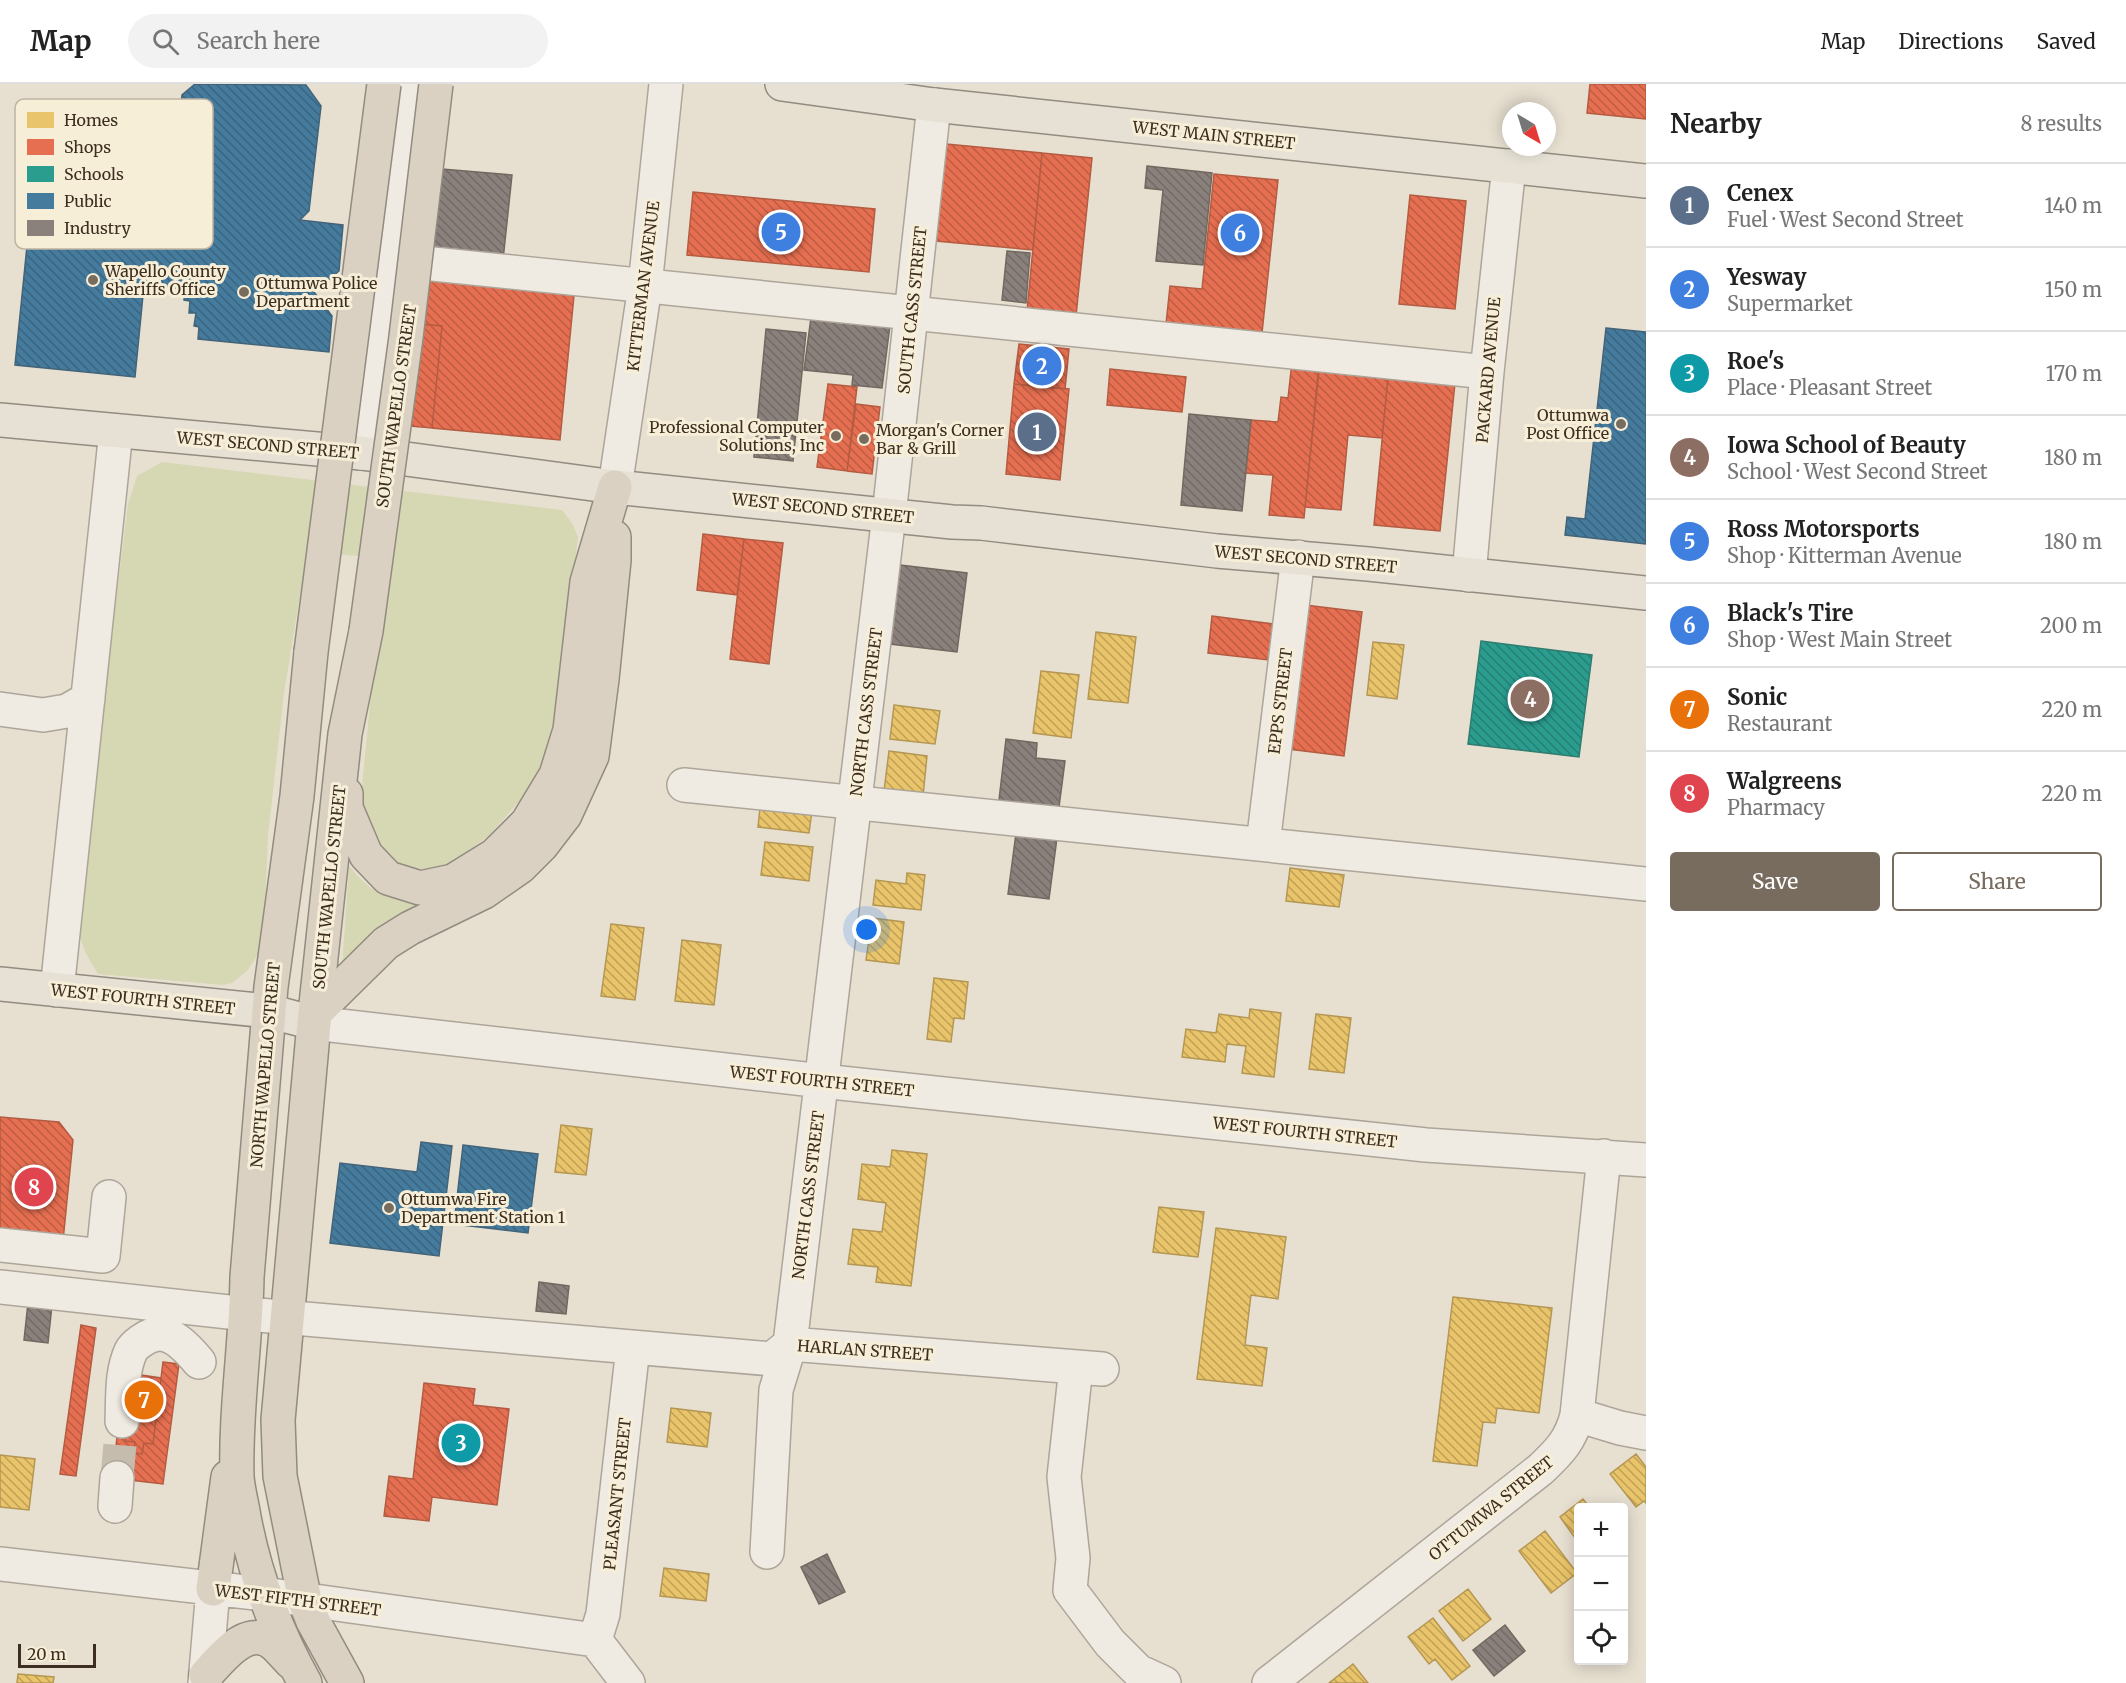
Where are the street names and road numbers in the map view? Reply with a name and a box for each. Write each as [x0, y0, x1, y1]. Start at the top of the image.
street label: WEST MAIN STREET [1131, 116, 1296, 153]
street label: KITTERMAN AVENUE [623, 199, 663, 372]
street label: SOUTH CASS STREET [893, 225, 931, 395]
street label: PACKARD AVENUE [1472, 295, 1504, 444]
street label: SOUTH WAPELLO STREET [372, 303, 420, 509]
street label: WEST SECOND STREET [175, 427, 360, 463]
street label: WEST SECOND STREET [730, 488, 915, 528]
street label: WEST SECOND STREET [1213, 541, 1398, 577]
street label: NORTH CASS STREET [846, 627, 886, 797]
street label: EPPS STREET [1264, 647, 1296, 755]
street label: SOUTH WAPELLO STREET [308, 784, 350, 990]
street label: NORTH WAPELLO STREET [246, 961, 284, 1169]
street label: WEST FOURTH STREET [49, 979, 236, 1019]
street label: WEST FOURTH STREET [728, 1061, 915, 1101]
street label: NORTH CASS STREET [788, 1110, 828, 1280]
street label: WEST FOURTH STREET [1211, 1112, 1398, 1152]
street label: HARLAN STREET [796, 1335, 934, 1365]
street label: PLEASANT STREET [599, 1417, 635, 1571]
street label: OTTUMWA STREET [1424, 1451, 1558, 1565]
street label: WEST FIFTH STREET [213, 1580, 382, 1620]

